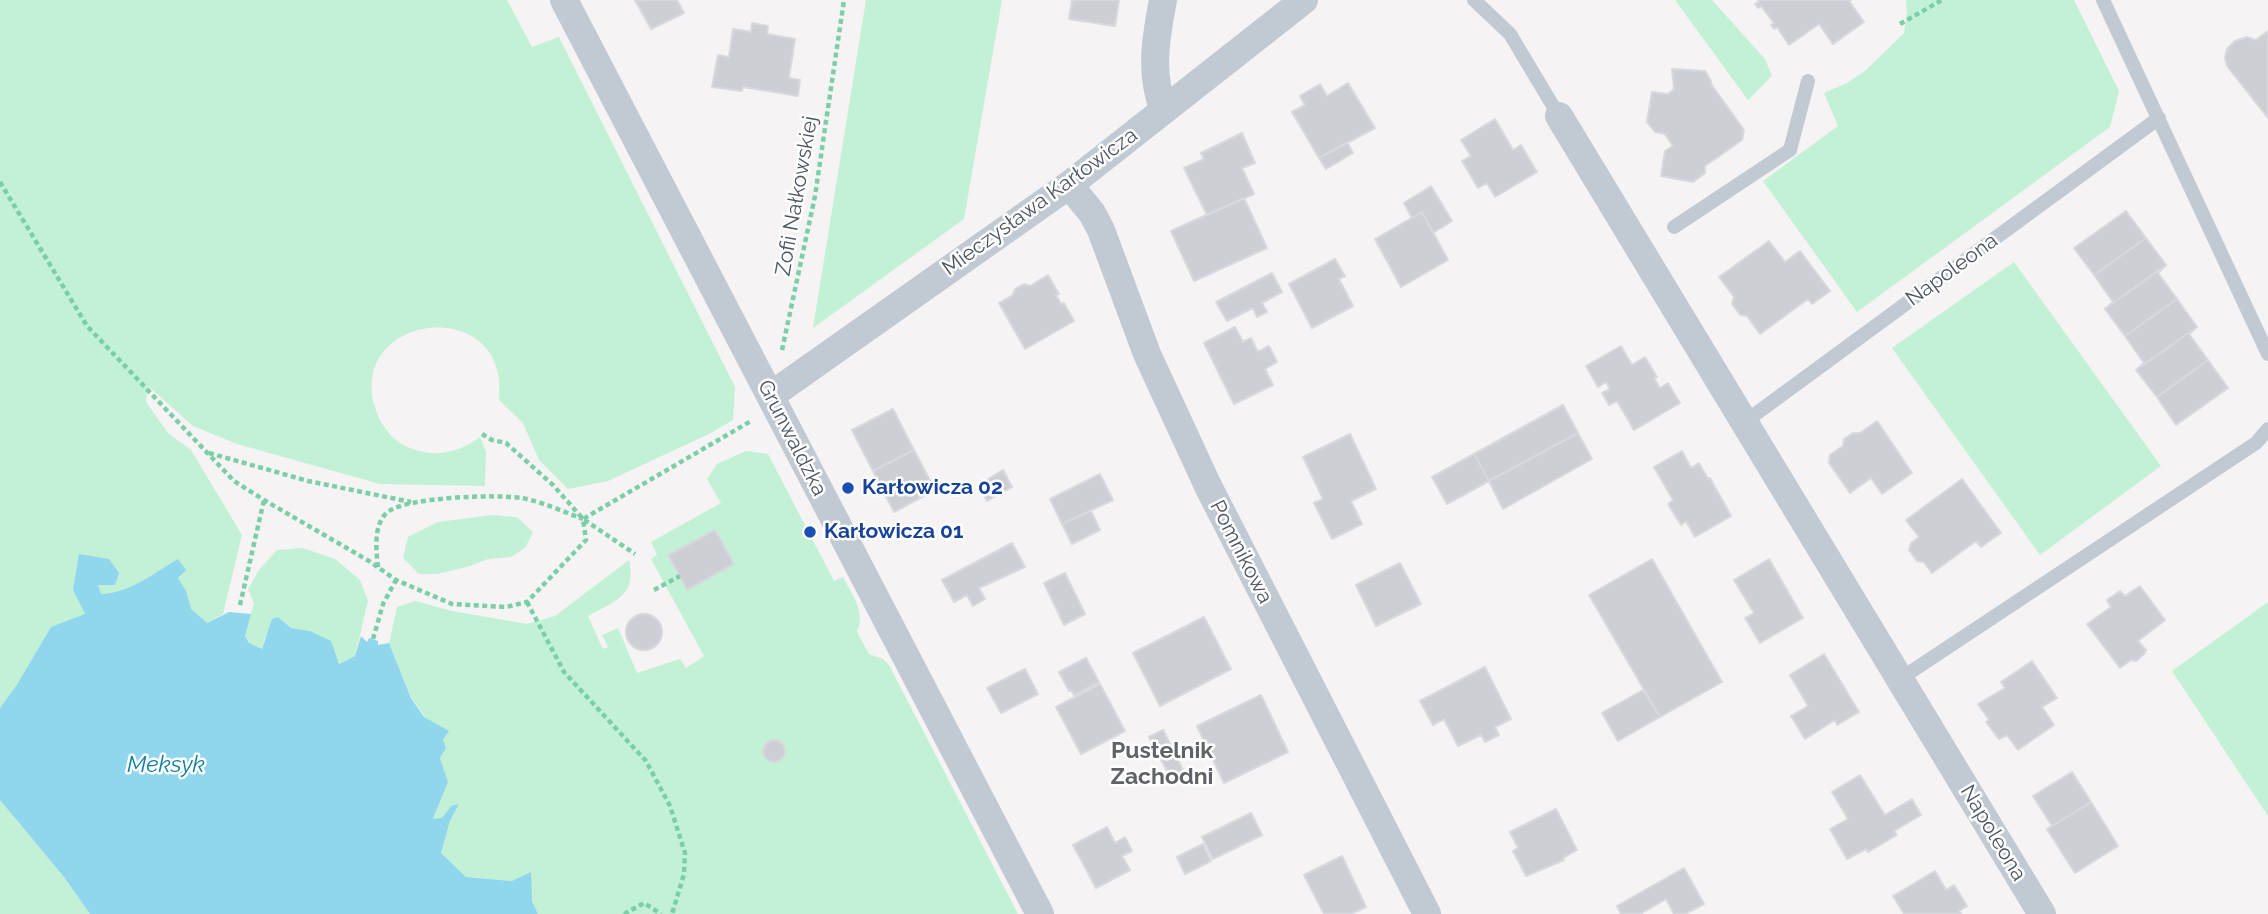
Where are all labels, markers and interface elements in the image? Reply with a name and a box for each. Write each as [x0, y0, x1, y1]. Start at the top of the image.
street label: Zofii Nałkowskiej [771, 114, 823, 278]
street label: Mieczysława Karłowicza [938, 123, 1142, 281]
street label: Napoleona [1901, 228, 2003, 312]
street label: Grunwaldzka [752, 376, 832, 500]
place label: Karłowicza 02 [862, 475, 1003, 501]
marker: Karłowicza 02 [840, 480, 856, 496]
street label: Pomnikowa [1204, 496, 1278, 608]
place label: Karłowicza 01 [824, 519, 963, 545]
marker: Karłowicza 01 [802, 524, 818, 540]
district label: Pustelnik Zachodni [1111, 737, 1213, 791]
water label: Meksyk [127, 751, 205, 779]
street label: Napoleona [1955, 781, 2031, 885]

